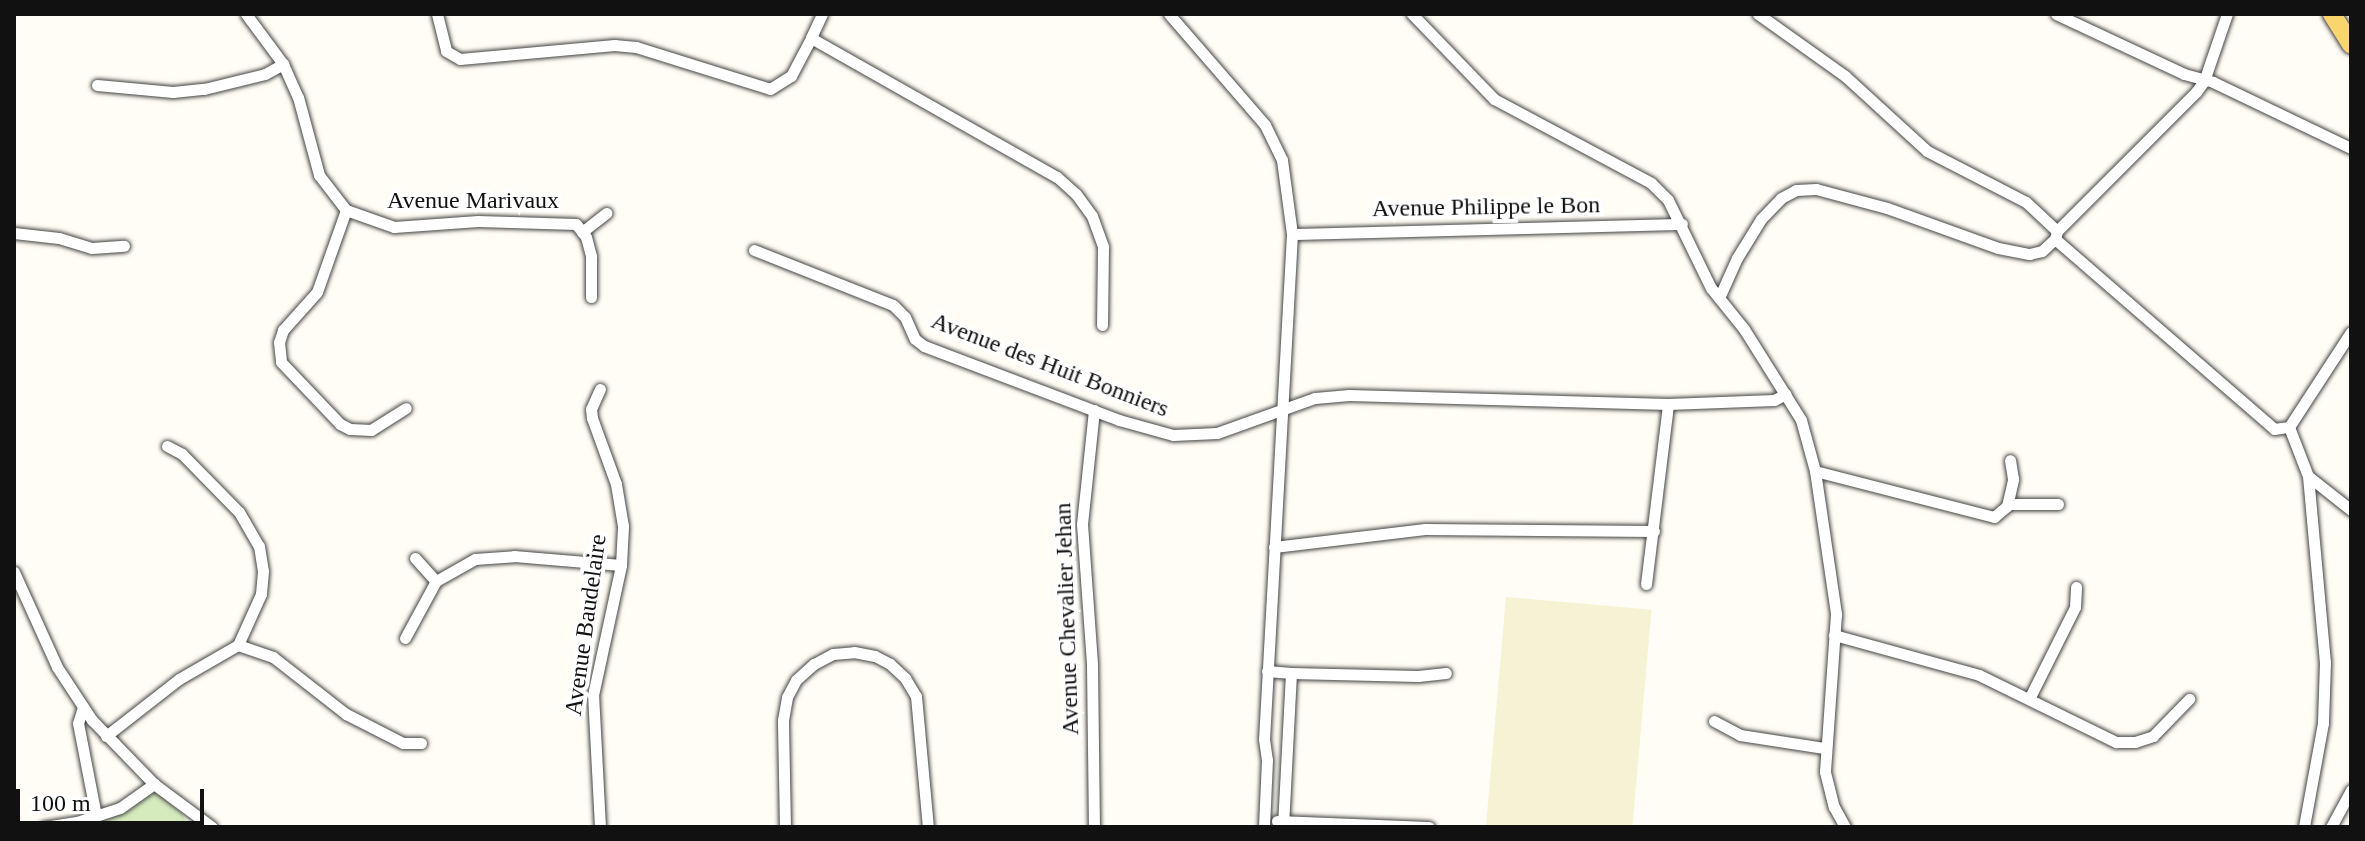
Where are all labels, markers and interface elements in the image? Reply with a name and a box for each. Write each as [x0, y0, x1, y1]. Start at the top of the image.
street label: Avenue Marivaux [387, 187, 559, 215]
street label: Avenue Philippe le Bon [1372, 191, 1600, 223]
street label: Avenue des Huit Bonniers [927, 306, 1173, 424]
street label: Avenue Chevalier Jehan [1049, 502, 1085, 736]
street label: Avenue Baudelaire [559, 532, 613, 718]
scale bar [20, 773, 208, 823]
text: 100 m [30, 790, 91, 816]

